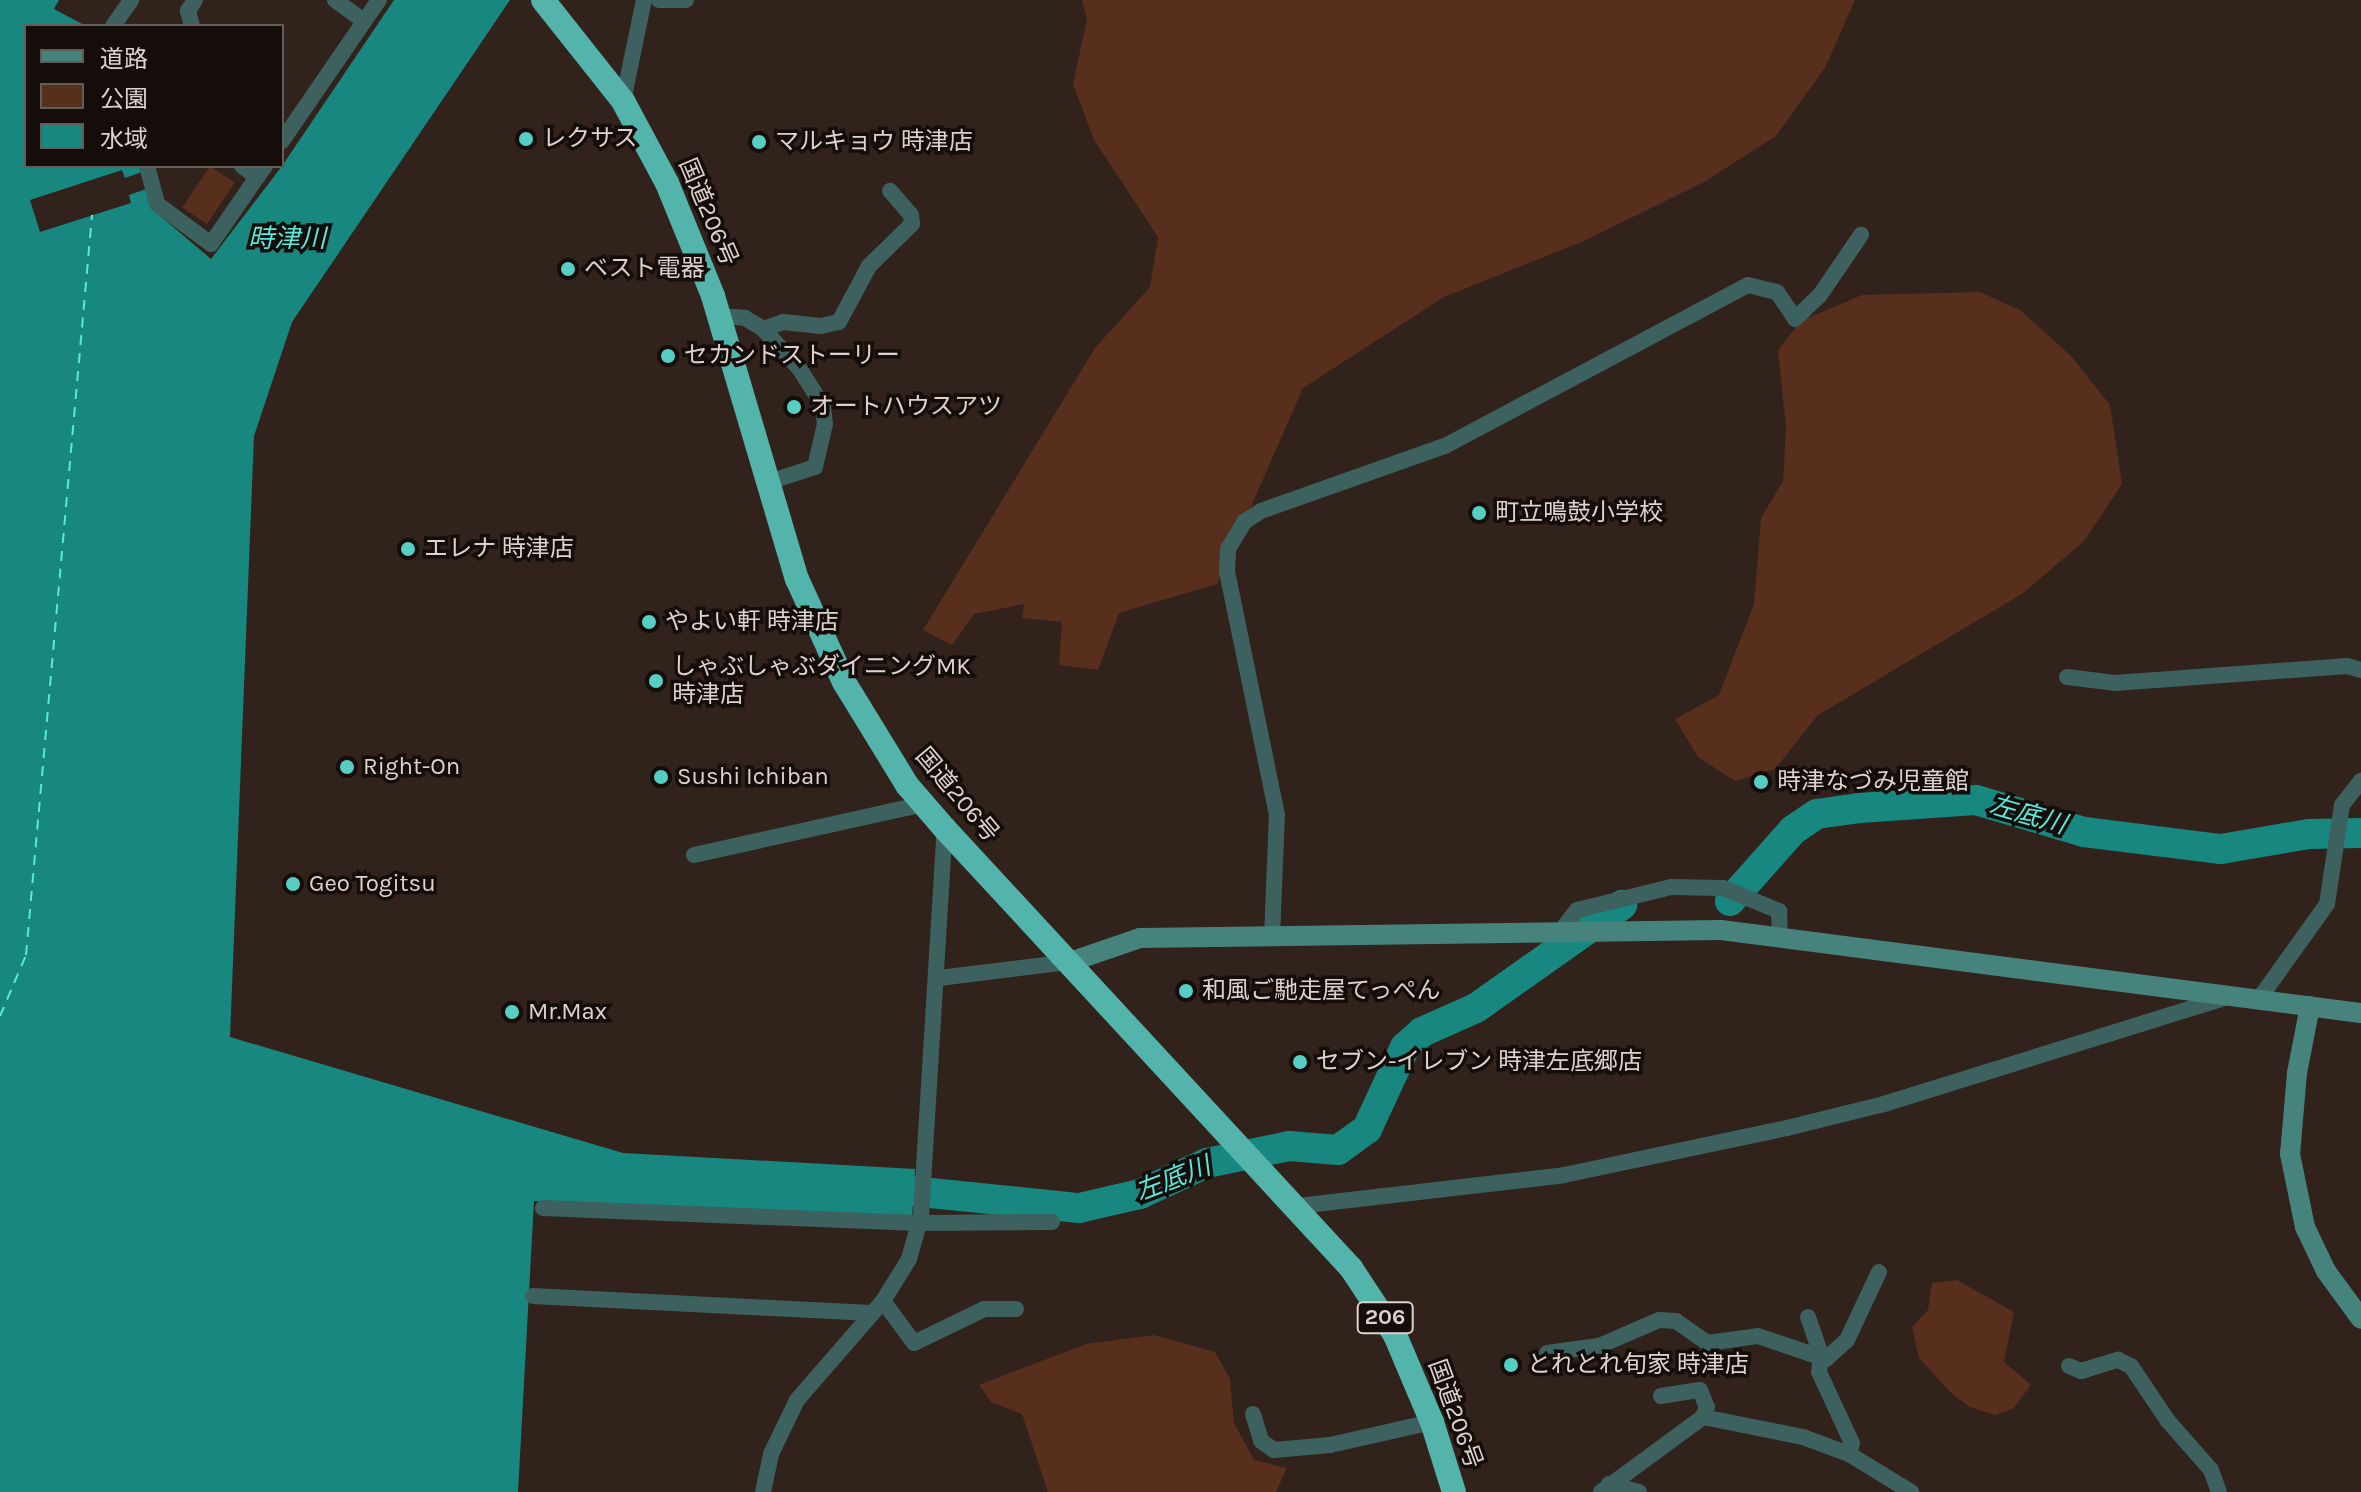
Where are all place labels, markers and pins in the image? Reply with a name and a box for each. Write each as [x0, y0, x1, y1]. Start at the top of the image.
place label: レクサス [542, 125, 638, 153]
place label: マルキョウ 時津店 [775, 128, 973, 156]
marker: レクサス [517, 130, 535, 148]
marker: マルキョウ 時津店 [750, 133, 768, 151]
place label: ベスト電器 [584, 255, 704, 283]
marker: ベスト電器 [559, 260, 577, 278]
place label: セカンドストーリー [684, 342, 900, 370]
marker: セカンドストーリー [659, 347, 677, 365]
place label: オートハウスアツ [810, 393, 1002, 421]
marker: オートハウスアツ [785, 398, 803, 416]
place label: 町立鳴鼓小学校 [1495, 499, 1663, 527]
marker: 町立鳴鼓小学校 [1470, 504, 1488, 522]
place label: エレナ 時津店 [424, 535, 574, 563]
marker: エレナ 時津店 [399, 540, 417, 558]
place label: やよい軒 時津店 [665, 608, 839, 636]
marker: やよい軒 時津店 [640, 613, 658, 631]
place label: しゃぶしゃぶダイニングMK 時津店 [672, 653, 971, 709]
marker: しゃぶしゃぶダイニングMK 時津店 [647, 672, 665, 690]
place label: Right-On [363, 753, 460, 781]
marker: Right-On [338, 758, 356, 776]
place label: Sushi Ichiban [677, 763, 829, 791]
marker: Sushi Ichiban [652, 768, 670, 786]
place label: 時津なづみ児童館 [1777, 768, 1969, 796]
marker: 時津なづみ児童館 [1752, 773, 1770, 791]
place label: Geo Togitsu [309, 870, 436, 898]
marker: Geo Togitsu [284, 875, 302, 893]
place label: 和風ご馳走屋てっぺん [1202, 977, 1442, 1005]
marker: 和風ご馳走屋てっぺん [1177, 982, 1195, 1000]
place label: Mr.Max [528, 998, 607, 1026]
marker: Mr.Max [503, 1003, 521, 1021]
place label: セブン-イレブン 時津左底郷店 [1316, 1048, 1642, 1076]
marker: セブン-イレブン 時津左底郷店 [1291, 1053, 1309, 1071]
place label: とれとれ旬家 時津店 [1527, 1351, 1749, 1379]
marker: とれとれ旬家 時津店 [1502, 1356, 1520, 1374]

